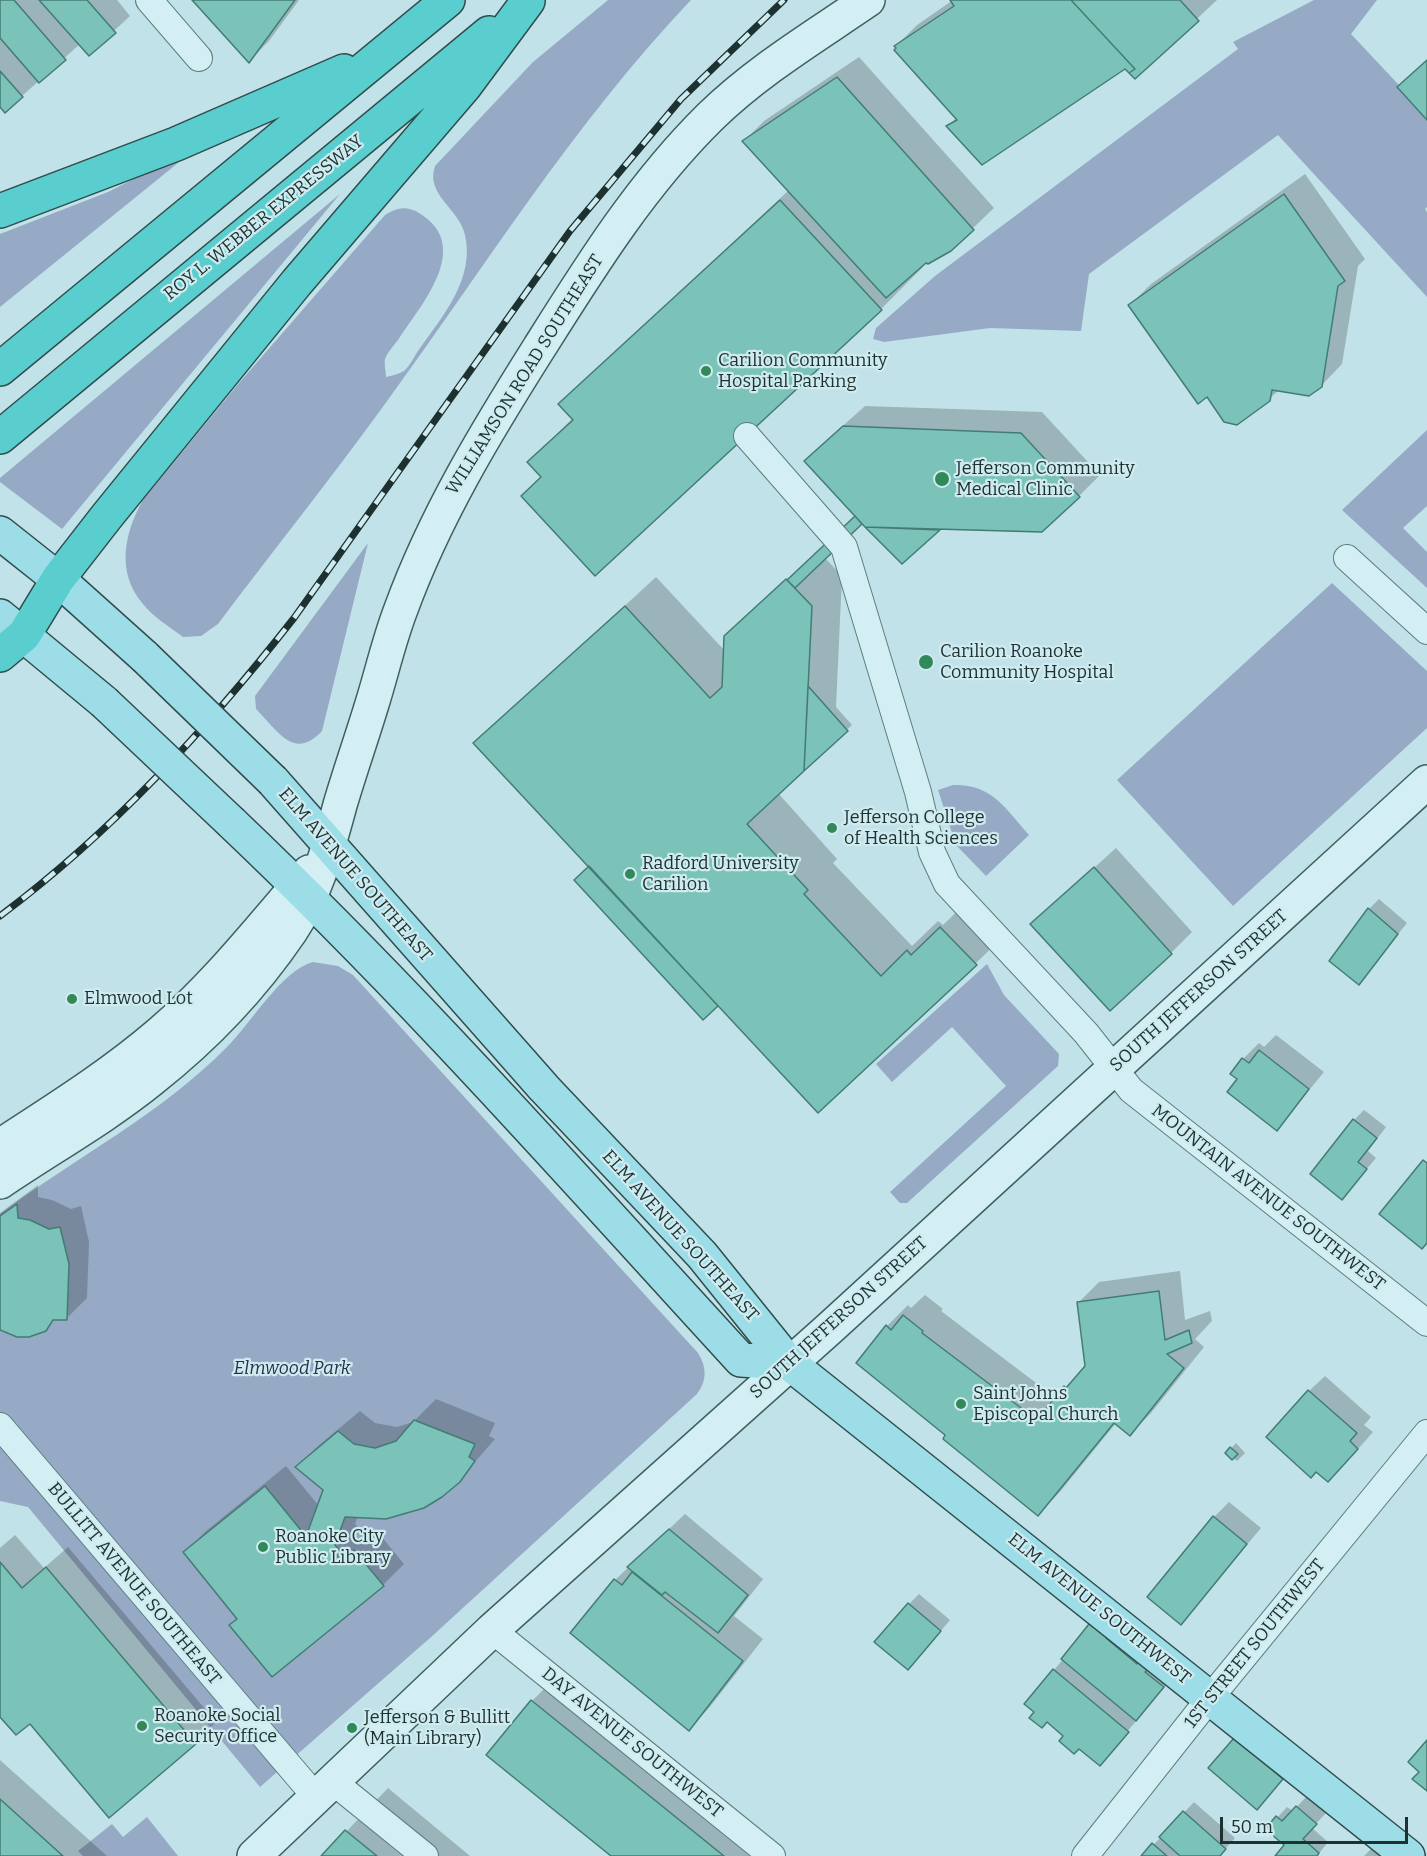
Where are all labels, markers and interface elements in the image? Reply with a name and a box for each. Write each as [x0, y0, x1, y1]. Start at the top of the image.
street label: ROY L. WEBBER EXPRESSWAY [160, 131, 368, 305]
street label: WILLIAMSON ROAD SOUTHEAST [442, 251, 608, 499]
place label: Carilion Community Hospital Parking [718, 350, 888, 392]
marker: Carilion Community Hospital Parking [699, 364, 713, 378]
place label: Jefferson Community Medical Clinic [956, 458, 1135, 500]
marker: Jefferson Community Medical Clinic [933, 470, 951, 488]
place label: Carilion Roanoke Community Hospital [940, 641, 1114, 684]
marker: Carilion Roanoke Community Hospital [917, 653, 935, 671]
street label: ELM AVENUE SOUTHEAST [274, 784, 436, 966]
place label: Jefferson College of Health Sciences [844, 807, 998, 850]
marker: Jefferson College of Health Sciences [825, 821, 839, 835]
place label: Radford University Carilion [642, 853, 799, 896]
marker: Radford University Carilion [623, 867, 637, 881]
street label: SOUTH JEFFERSON STREET [1106, 906, 1292, 1076]
place label: Elmwood Lot [84, 988, 193, 1010]
marker: Elmwood Lot [65, 992, 79, 1006]
street label: MOUNTAIN AVENUE SOUTHWEST [1147, 1100, 1389, 1296]
street label: ELM AVENUE SOUTHEAST [597, 1146, 763, 1326]
street label: SOUTH JEFFERSON STREET [746, 1233, 932, 1403]
park label: Elmwood Park [233, 1358, 351, 1380]
place label: Saint Johns Episcopal Church [973, 1383, 1118, 1426]
marker: Saint Johns Episcopal Church [954, 1397, 968, 1411]
street label: BULLITT AVENUE SOUTHEAST [43, 1478, 225, 1690]
place label: Roanoke City Public Library [275, 1526, 391, 1568]
street label: ELM AVENUE SOUTHWEST [1003, 1529, 1195, 1689]
marker: Roanoke City Public Library [256, 1540, 270, 1554]
street label: 1ST STREET SOUTHWEST [1180, 1555, 1330, 1733]
street label: DAY AVENUE SOUTHWEST [537, 1663, 727, 1823]
place label: Roanoke Social Security Office [154, 1705, 280, 1748]
place label: Jefferson & Bullitt (Main Library) [364, 1707, 510, 1750]
marker: Roanoke Social Security Office [135, 1719, 149, 1733]
marker: Jefferson & Bullitt (Main Library) [345, 1721, 359, 1735]
scale bar [1223, 1805, 1410, 1843]
text: 50 m [1231, 1816, 1273, 1838]

